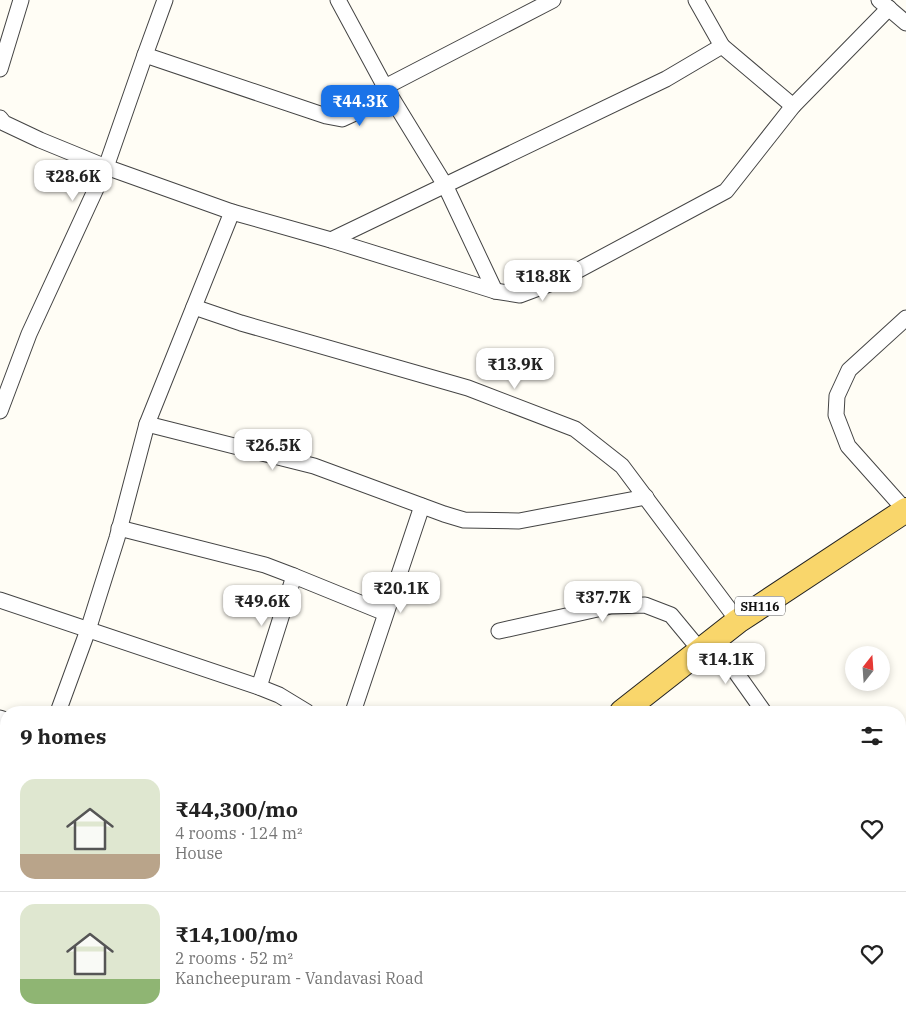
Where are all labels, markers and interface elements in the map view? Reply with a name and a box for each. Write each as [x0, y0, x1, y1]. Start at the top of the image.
pin: ₹44.3K [319, 84, 401, 127]
text: ₹44.3K [332, 91, 388, 111]
pin: ₹28.6K [32, 160, 114, 202]
text: ₹28.6K [45, 166, 101, 186]
pin: ₹18.8K [502, 260, 584, 302]
text: ₹18.8K [515, 266, 571, 286]
pin: ₹13.9K [474, 348, 556, 390]
text: ₹13.9K [487, 354, 543, 374]
pin: ₹26.5K [232, 428, 314, 471]
text: ₹26.5K [245, 435, 301, 455]
pin: ₹20.1K [360, 572, 442, 614]
text: ₹20.1K [373, 578, 429, 598]
pin: ₹37.7K [562, 580, 644, 623]
pin: ₹49.6K [221, 584, 303, 627]
text: ₹37.7K [575, 587, 631, 607]
text: ₹49.6K [234, 591, 290, 611]
road number: SH116 [735, 596, 785, 616]
pin: ₹14.1K [685, 642, 767, 685]
north arrow [845, 646, 890, 691]
map controls [845, 646, 890, 691]
text: ₹14.1K [698, 649, 754, 669]
text: 9 homes [20, 722, 106, 750]
icon: filters [858, 722, 886, 750]
text: ₹44,300/mo [175, 795, 298, 823]
icon: home [60, 799, 120, 859]
icon: heart [858, 815, 886, 843]
text: 4 rooms · 124 m² [175, 823, 303, 843]
text: House [175, 843, 223, 863]
text: ₹14,100/mo [175, 920, 298, 948]
icon: home [60, 924, 120, 984]
icon: heart [858, 940, 886, 968]
text: 2 rooms · 52 m² [175, 948, 293, 968]
text: Kancheepuram - Vandavasi Road [175, 968, 424, 988]

